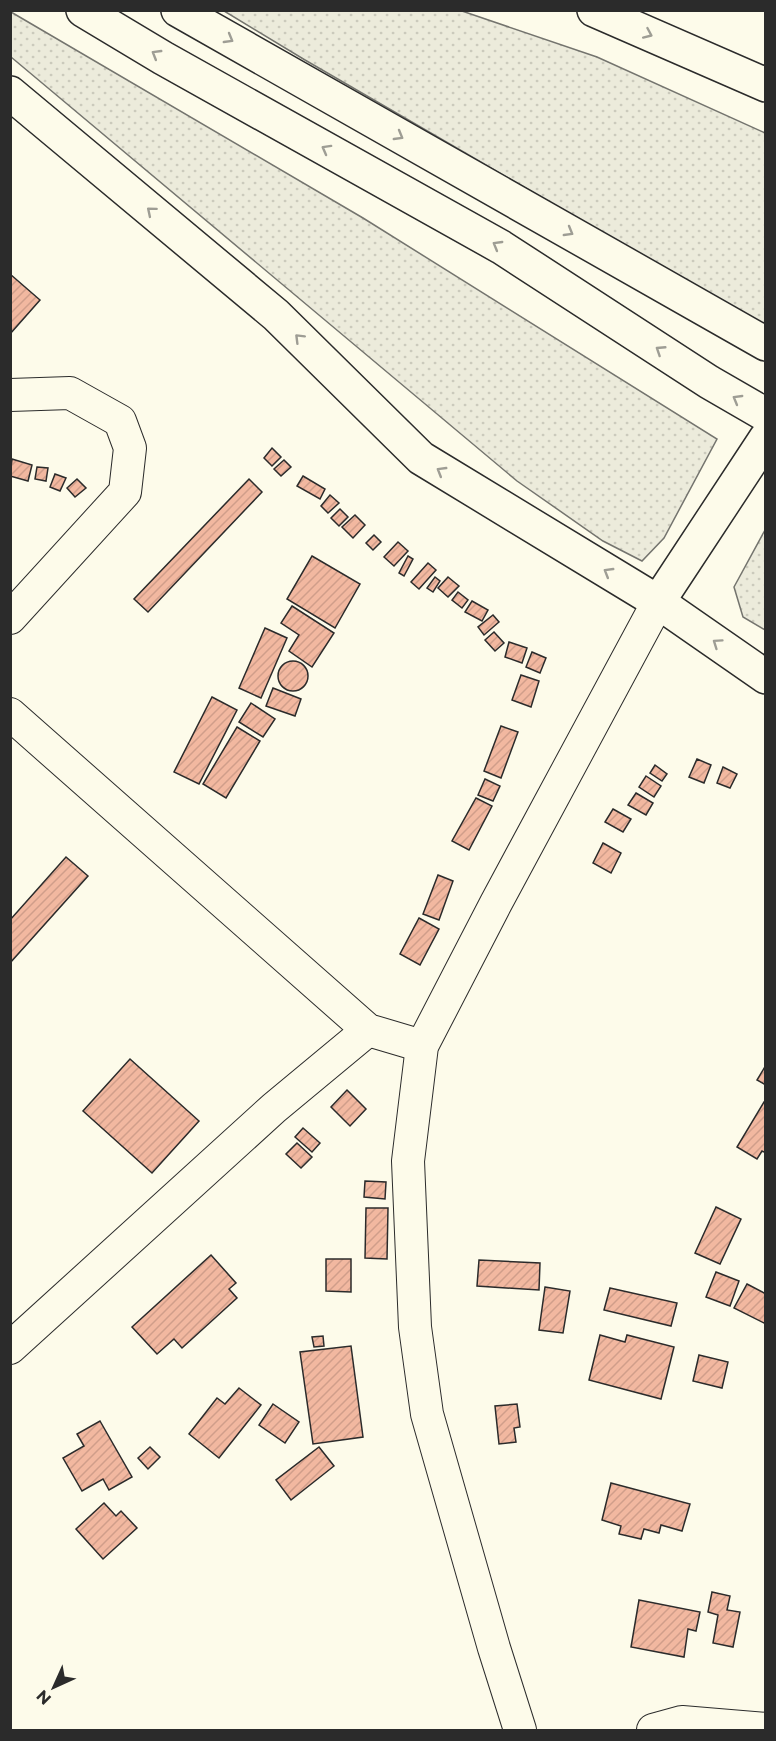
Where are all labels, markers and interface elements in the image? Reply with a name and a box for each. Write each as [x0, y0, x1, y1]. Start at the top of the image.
one-way arrow [642, 27, 653, 39]
one-way arrow [223, 32, 233, 44]
one-way arrow [152, 50, 162, 62]
one-way arrow [393, 128, 403, 140]
one-way arrow [322, 145, 333, 157]
one-way arrow [147, 207, 158, 218]
one-way arrow [562, 225, 573, 236]
one-way arrow [493, 240, 503, 252]
one-way arrow [296, 334, 306, 345]
one-way arrow [656, 347, 667, 358]
one-way arrow [733, 394, 744, 406]
one-way arrow [437, 466, 447, 478]
one-way arrow [604, 568, 614, 579]
one-way arrow [713, 639, 724, 650]
north arrow [24, 1657, 84, 1717]
text: N [32, 1686, 55, 1709]

